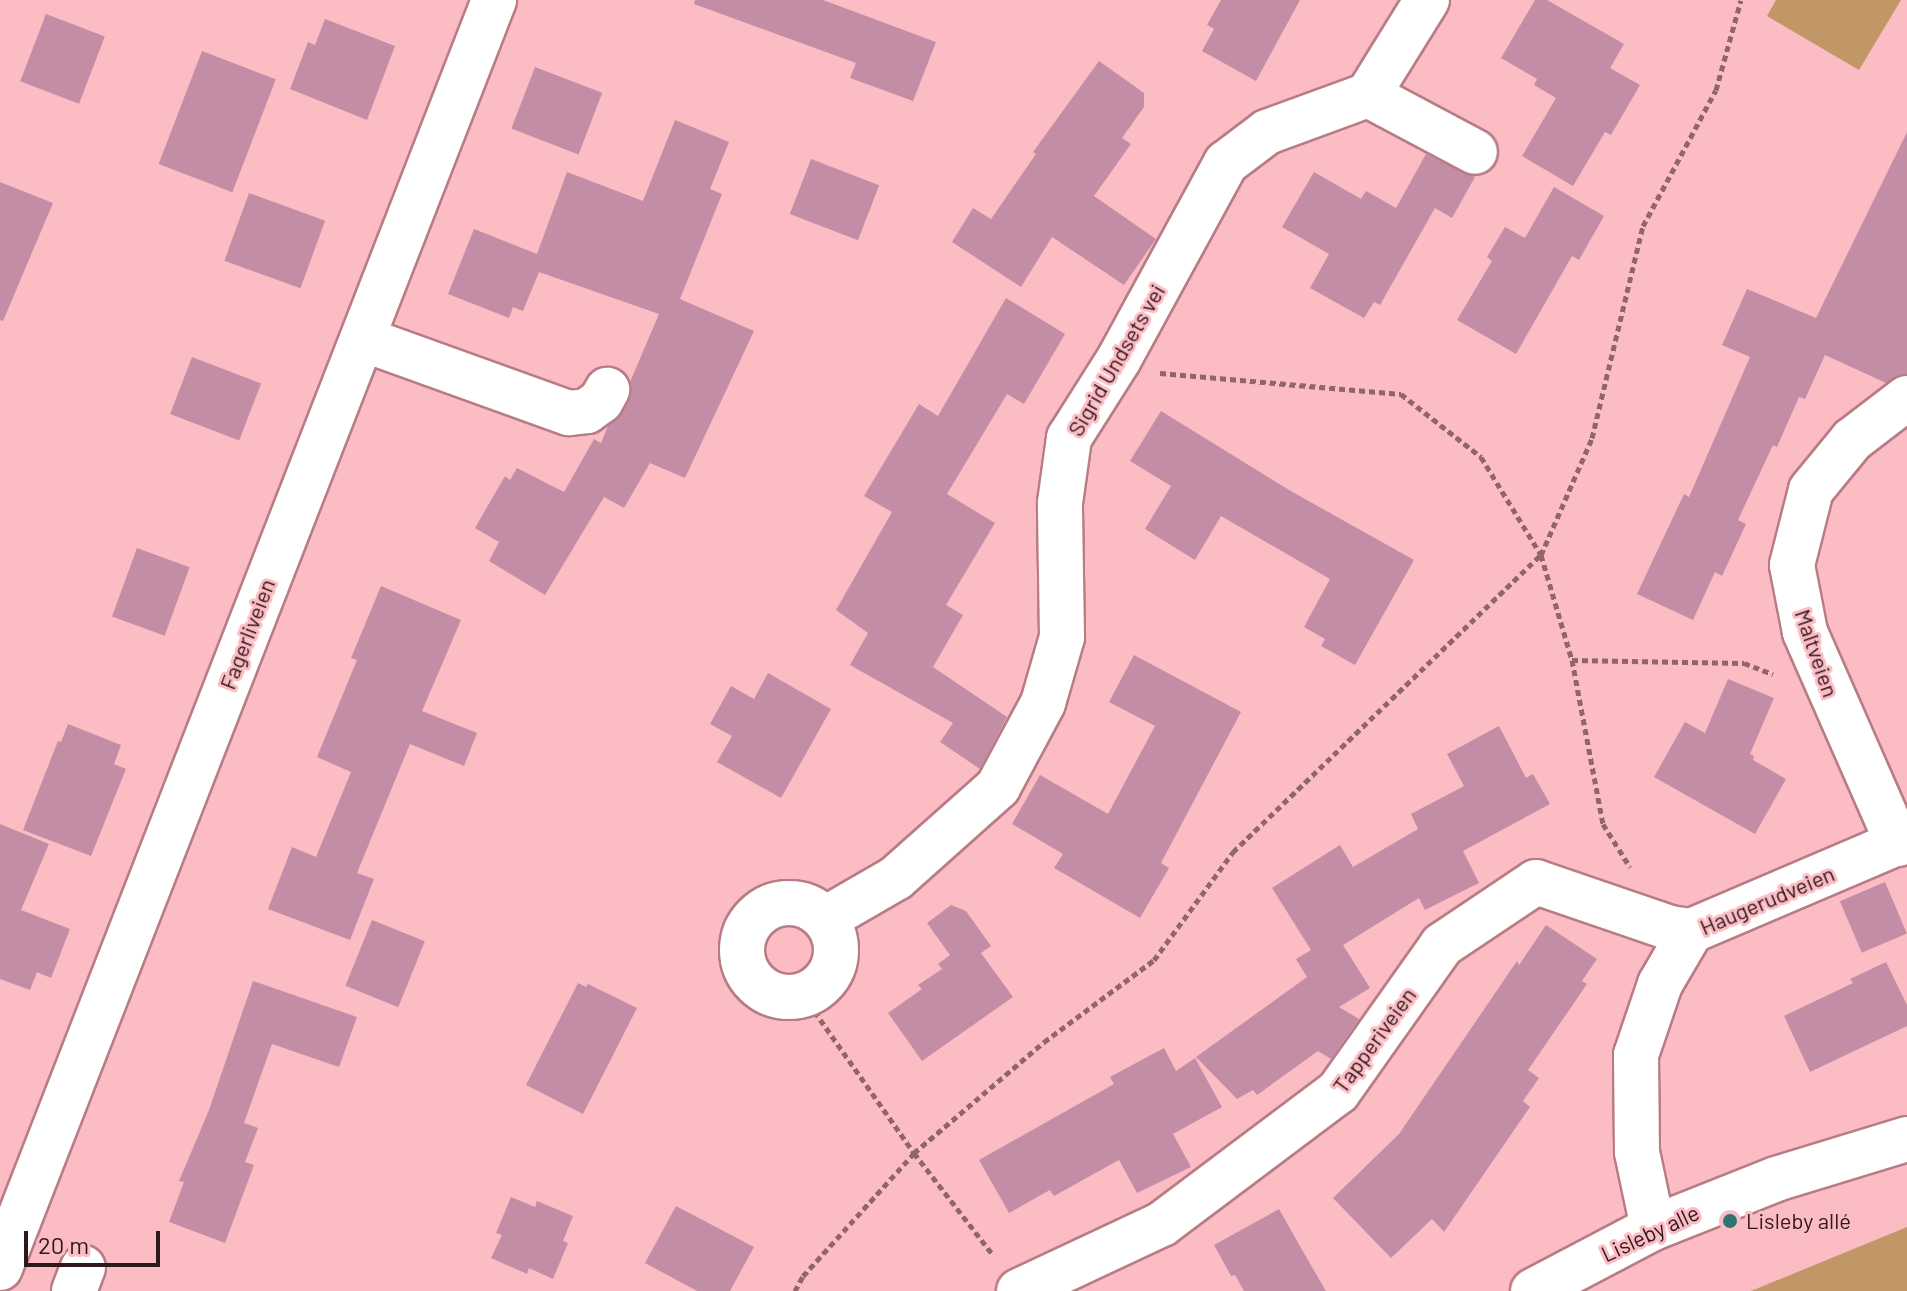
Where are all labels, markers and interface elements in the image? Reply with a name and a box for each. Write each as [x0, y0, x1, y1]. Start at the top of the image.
street label: Sigrid Undsets vei [1062, 279, 1170, 441]
street label: Fagerliveien [214, 575, 280, 693]
street label: Maltveien [1790, 606, 1844, 700]
street label: Haugerudveien [1696, 860, 1838, 940]
street label: Tapperiveien [1327, 982, 1421, 1098]
street label: Lisleby alle [1597, 1199, 1703, 1267]
place label: Lisleby allé [1746, 1208, 1851, 1234]
marker: Lisleby allé [1721, 1212, 1739, 1230]
scale bar [28, 1215, 164, 1265]
text: 20 m [38, 1230, 89, 1259]

